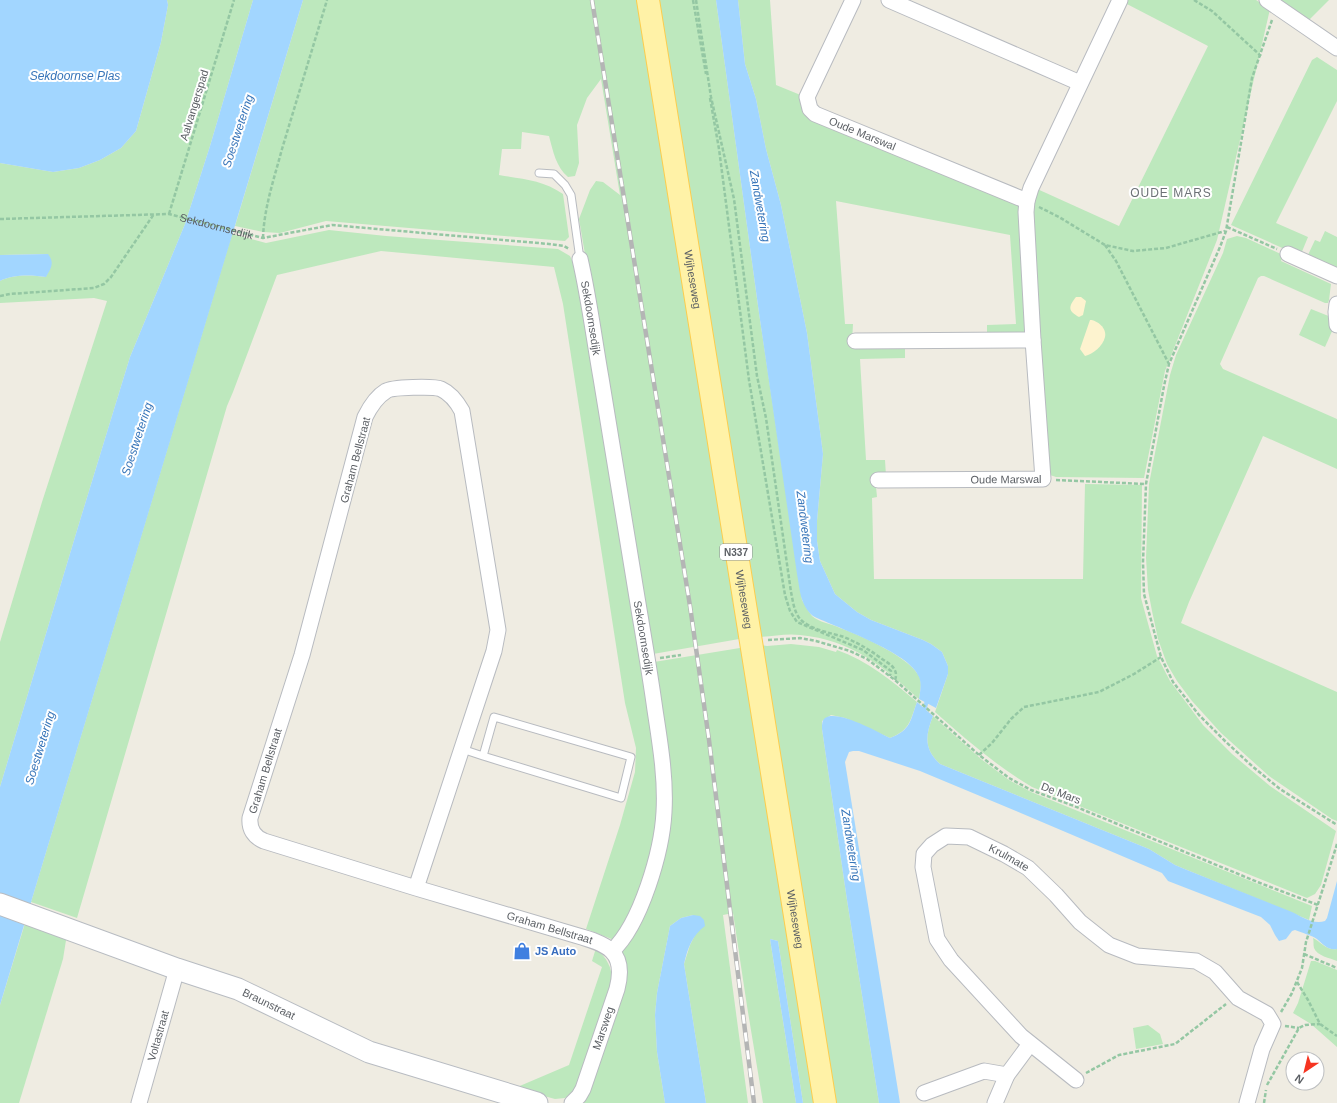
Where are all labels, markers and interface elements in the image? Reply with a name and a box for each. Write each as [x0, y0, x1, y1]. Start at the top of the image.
street label: Aalvangerspad [178, 68, 210, 142]
water label: Sekdoornse Plas [30, 69, 120, 83]
water label: Soestwetering [220, 92, 257, 169]
street label: Oude Marswal [827, 114, 897, 152]
water label: Zandwetering [747, 168, 773, 243]
district label: OUDE MARS [1130, 186, 1212, 200]
street label: Sekdoornsedijk [178, 211, 255, 241]
street label: Wijheseweg [682, 249, 703, 310]
street label: Sekdoornsedijk [579, 280, 603, 356]
water label: Soestwetering [119, 400, 156, 477]
street label: Graham Bellstraat [338, 416, 372, 504]
street label: Oude Marswal [970, 473, 1042, 485]
water label: Zandwetering [793, 489, 816, 564]
road number: N337 [720, 544, 752, 560]
street label: Wijheseweg [734, 569, 755, 630]
street label: Sekdoornsedijk [632, 600, 656, 676]
water label: Soestwetering [22, 709, 58, 786]
street label: Graham Bellstraat [246, 727, 284, 815]
street label: De Mars [1039, 780, 1083, 806]
water label: Zandwetering [838, 807, 864, 882]
street label: Krulmate [987, 842, 1031, 873]
street label: Wijheseweg [785, 889, 806, 950]
street label: Graham Bellstraat [506, 909, 594, 946]
shop icon: JS Auto [512, 941, 532, 961]
place label: JS Auto [535, 945, 576, 957]
street label: Braunstraat [241, 986, 297, 1022]
street label: Marsweg [590, 1005, 616, 1051]
street label: Voltastraat [145, 1009, 171, 1062]
north arrow [1285, 1051, 1325, 1091]
text: N [1293, 1072, 1306, 1086]

